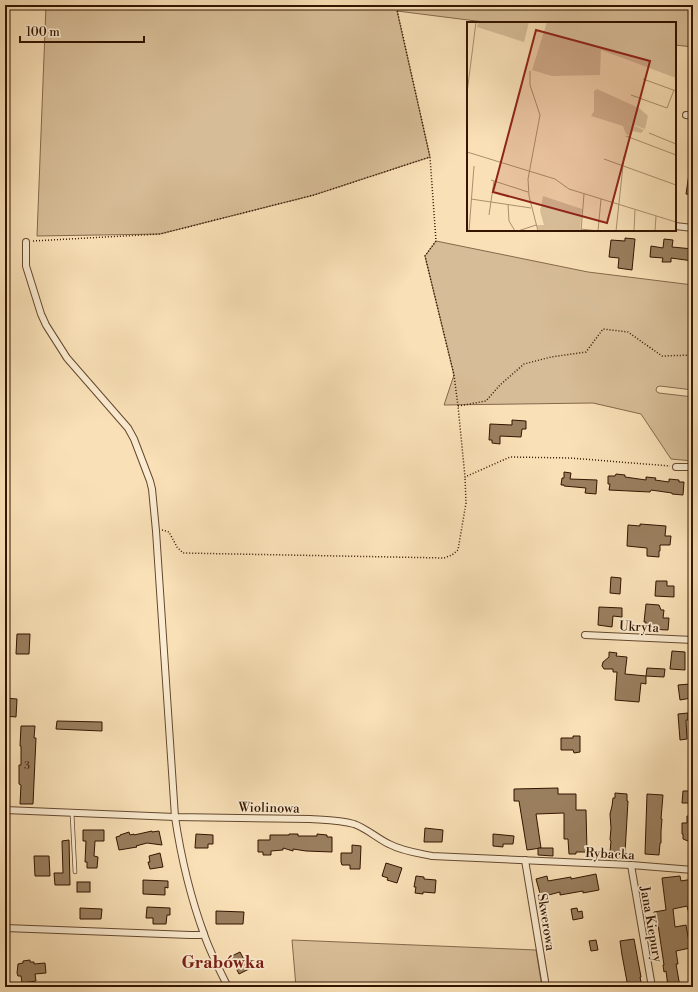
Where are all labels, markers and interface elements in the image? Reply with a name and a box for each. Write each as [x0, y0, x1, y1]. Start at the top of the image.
scale bar [20, 18, 144, 44]
inset map [467, 22, 676, 231]
text: 100 m [26, 25, 60, 40]
street label: Ukryta [618, 618, 660, 636]
house number: 3 [24, 759, 30, 773]
street label: Wiolinowa [237, 799, 300, 817]
street label: Rybacka [585, 845, 635, 863]
street label: Jana Kiepury [636, 884, 666, 964]
street label: Skwerowa [534, 892, 559, 952]
district label: Grabówka [181, 952, 265, 974]

